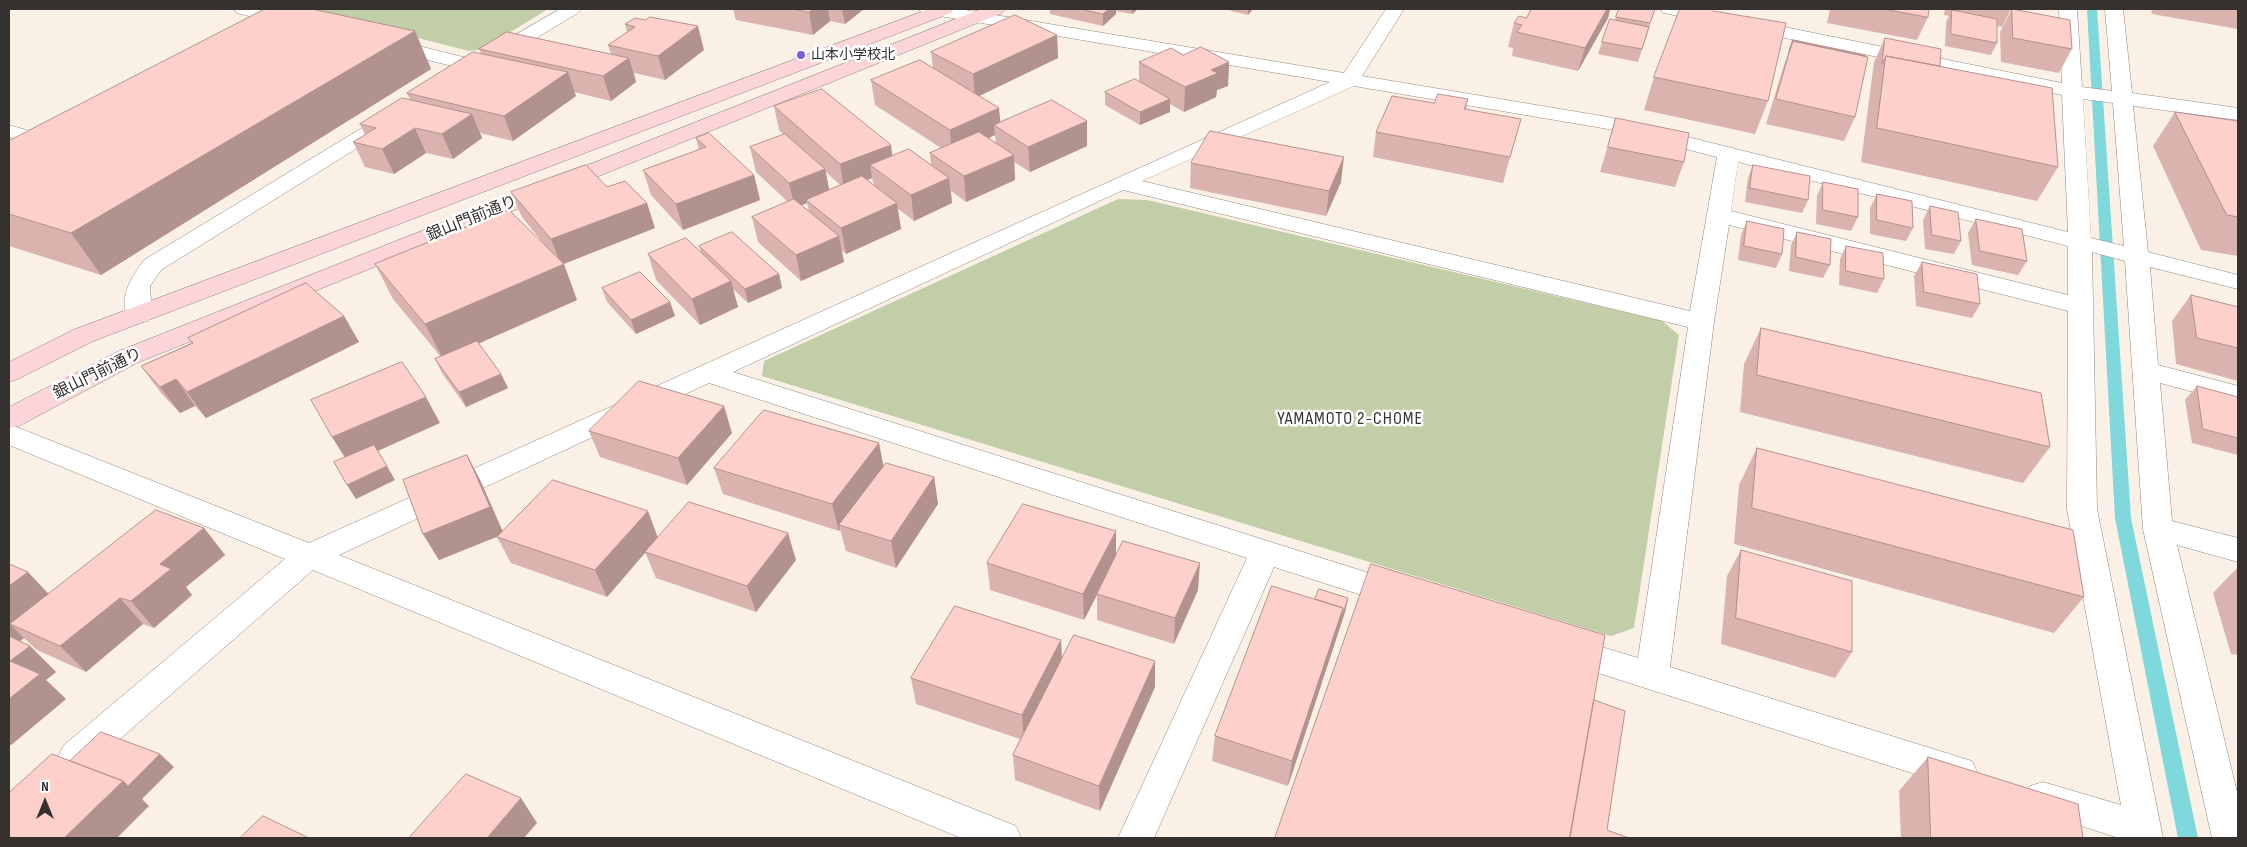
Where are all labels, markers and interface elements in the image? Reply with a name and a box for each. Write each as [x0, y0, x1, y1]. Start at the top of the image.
place label: 山本小学校北 [811, 47, 895, 63]
marker: 山本小学校北 [795, 49, 807, 61]
street label: 銀山門前通り [424, 192, 520, 246]
street label: 銀山門前通り [51, 344, 145, 404]
district label: YAMAMOTO 2-CHOME [1275, 408, 1425, 430]
north arrow [20, 777, 70, 827]
text: N [41, 778, 49, 795]

